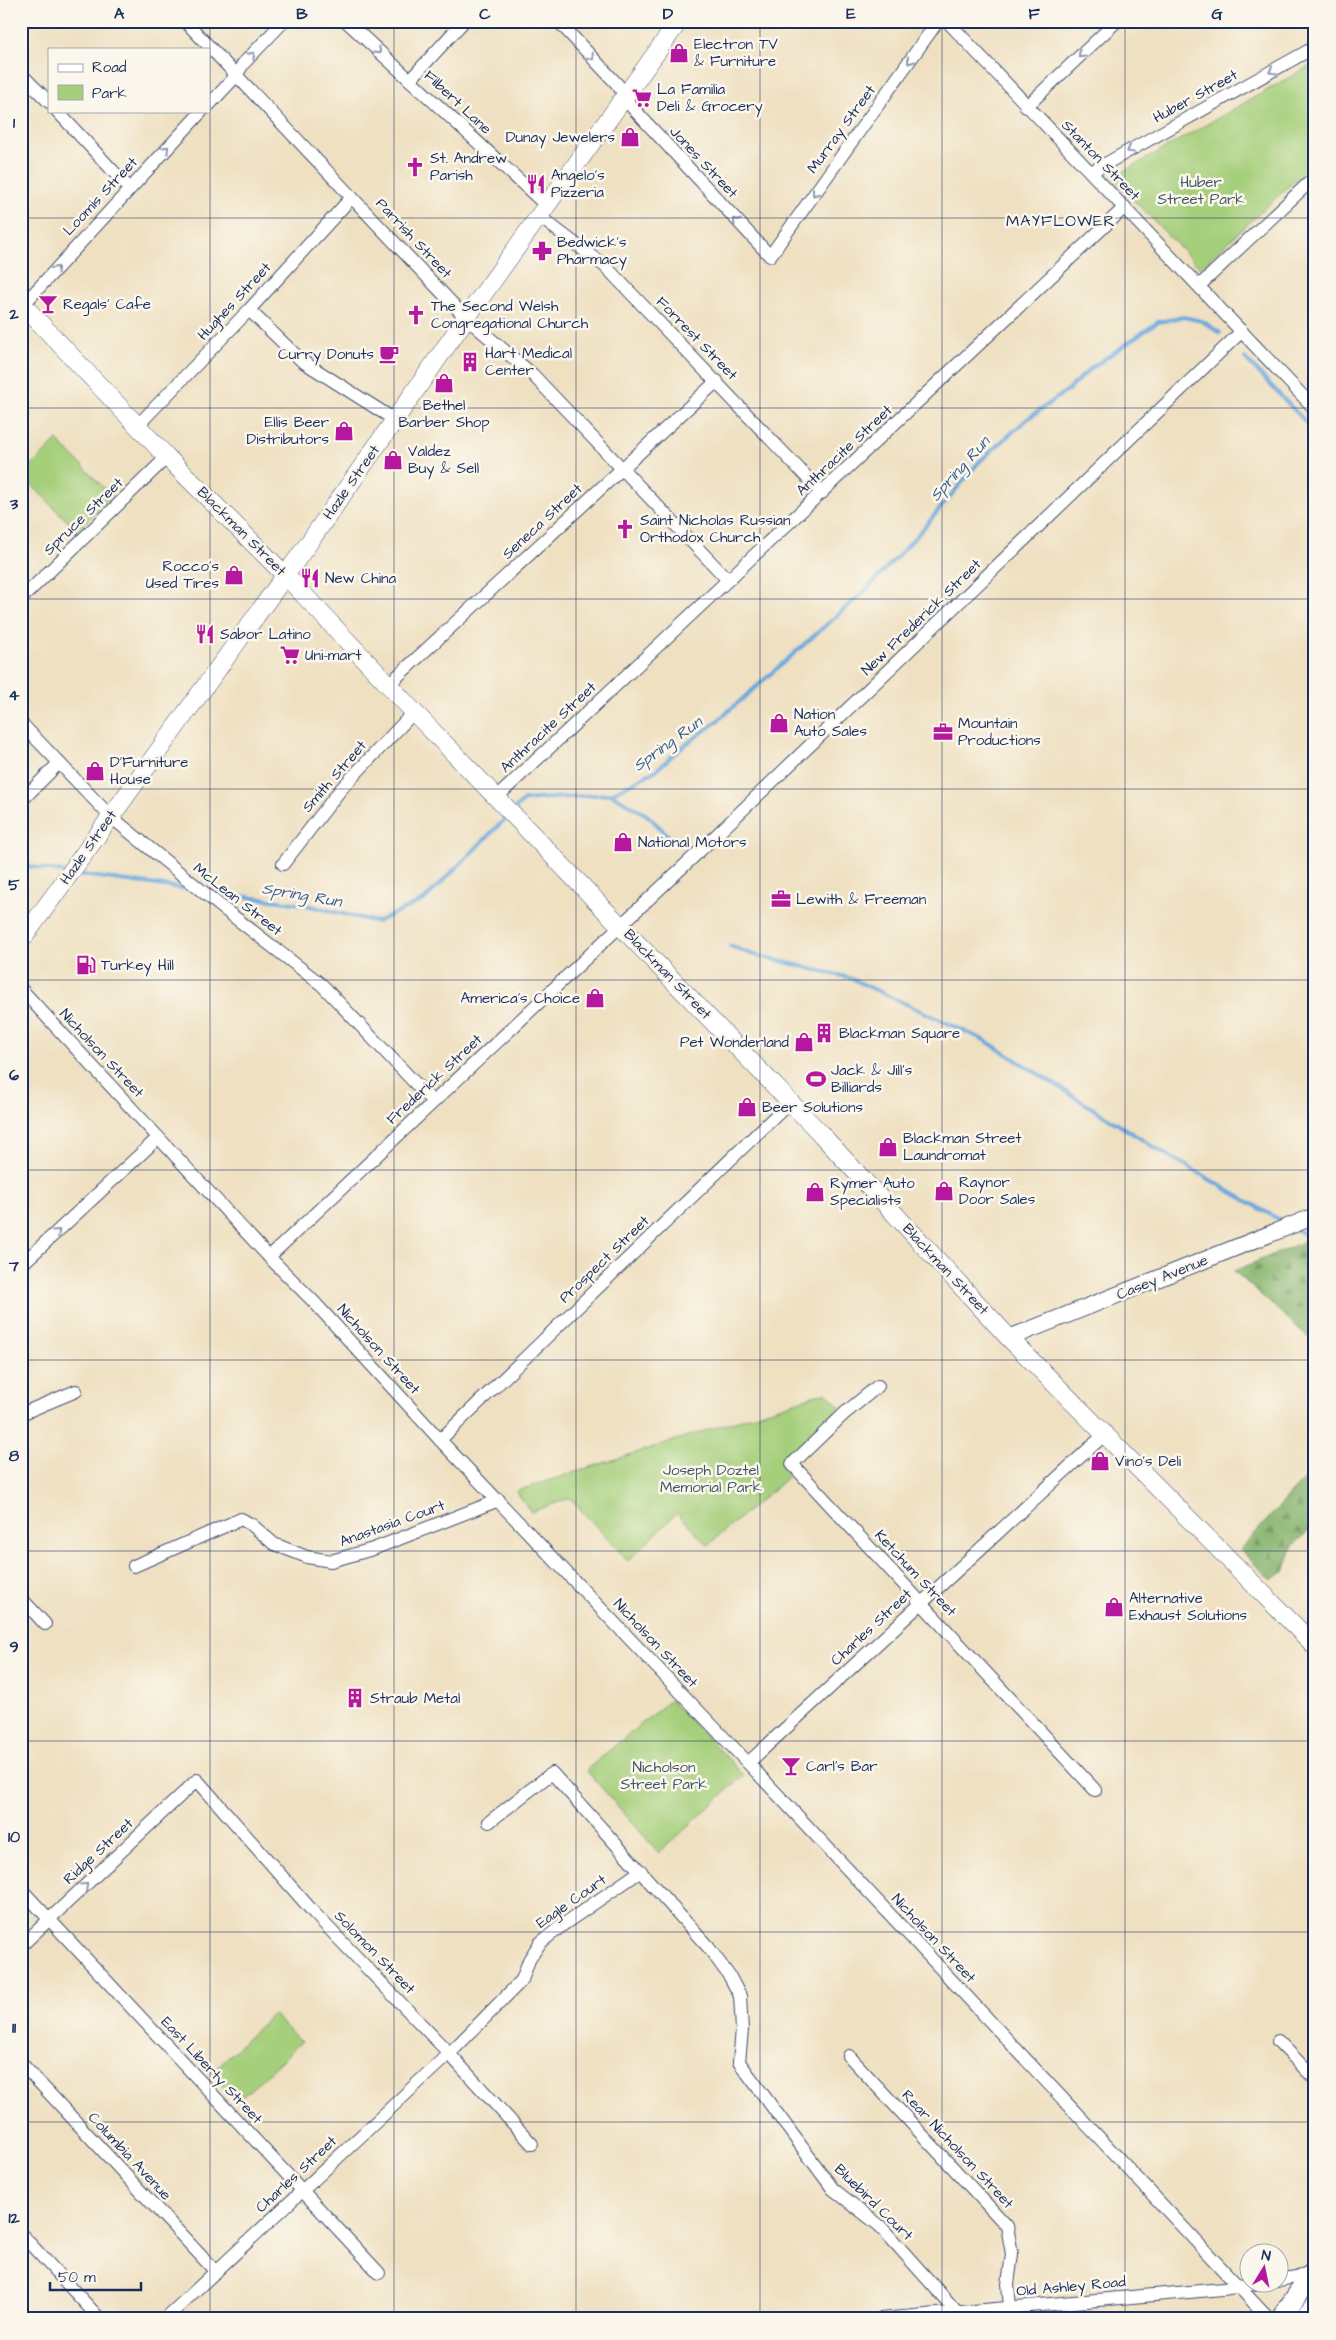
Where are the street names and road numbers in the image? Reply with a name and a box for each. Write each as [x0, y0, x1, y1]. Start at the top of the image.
street label: Huber Street [1149, 65, 1241, 128]
street label: Filbert Lane [419, 66, 496, 139]
street label: Murray Street [802, 81, 881, 178]
street label: Stanton Street [1057, 115, 1145, 205]
street label: Jones Street [665, 122, 743, 203]
street label: Loomis Street [58, 152, 142, 240]
street label: Parrish Street [371, 193, 457, 283]
street label: Hughes Street [193, 258, 277, 346]
street label: Forrest Street [651, 292, 742, 385]
street label: Anthracite Street [792, 400, 897, 501]
street label: Hazle Street [318, 441, 385, 524]
street label: Spruce Street [39, 473, 128, 560]
street label: Seneca Street [498, 479, 587, 564]
street label: Blackman Street [192, 482, 291, 581]
street label: New Frederick Street [857, 554, 986, 680]
street label: Anthracite Street [496, 677, 601, 778]
street label: Smith Street [297, 736, 372, 817]
street label: Hazle Street [55, 806, 122, 889]
street label: McLean Street [189, 858, 287, 941]
street label: Blackman Street [619, 924, 716, 1024]
street label: Nicholson Street [55, 1004, 149, 1103]
street label: Frederick Street [382, 1029, 487, 1129]
street label: Prospect Street [555, 1211, 654, 1308]
street label: Blackman Street [898, 1219, 994, 1320]
street label: Casey Avenue [1113, 1250, 1211, 1306]
street label: Nicholson Street [332, 1300, 425, 1399]
street label: Anastasia Court [337, 1495, 448, 1552]
street label: Ketchum Street [870, 1525, 961, 1621]
street label: Charles Street [826, 1584, 917, 1671]
street label: Nicholson Street [609, 1594, 703, 1693]
street label: Ridge Street [59, 1813, 139, 1890]
street label: Eagle Court [532, 1869, 611, 1934]
street label: Nicholson Street [887, 1889, 981, 1988]
street label: Solomon Street [329, 1906, 420, 1999]
street label: East Liberty Street [155, 2012, 267, 2129]
street label: Rear Nicholson Street [897, 2085, 1018, 2213]
street label: Columbia Avenue [83, 2108, 176, 2205]
street label: Charles Street [251, 2131, 342, 2218]
street label: Bluebird Court [830, 2159, 918, 2245]
street label: Old Ashley Road [1015, 2271, 1127, 2303]

